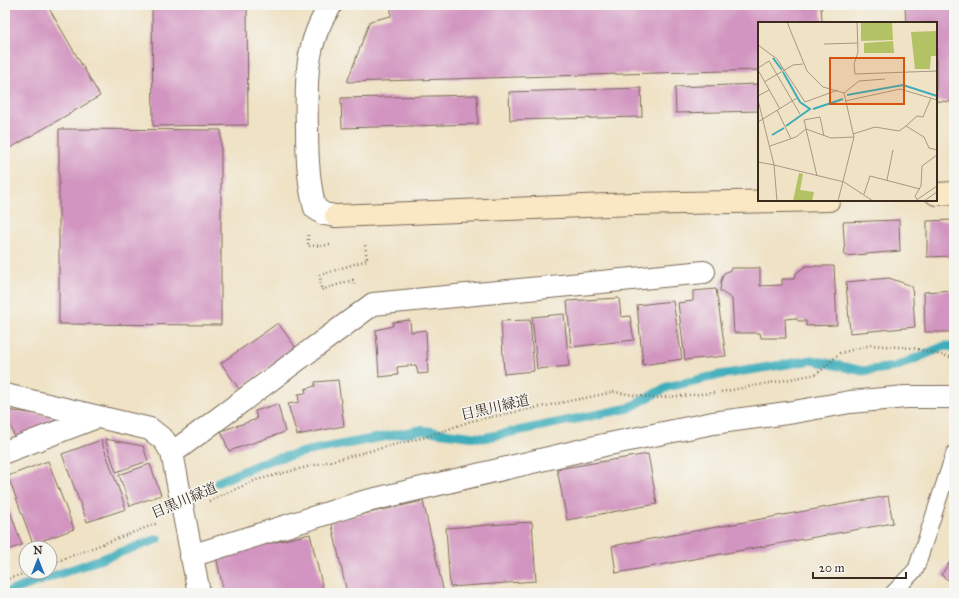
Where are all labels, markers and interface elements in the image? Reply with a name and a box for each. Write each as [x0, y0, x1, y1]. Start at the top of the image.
inset map [758, 22, 937, 201]
street label: 目黒川緑道 [459, 391, 531, 424]
street label: 目黒川緑道 [149, 479, 220, 522]
north arrow [18, 540, 58, 580]
text: N [33, 544, 43, 557]
scale bar [813, 554, 906, 580]
text: 20 m [819, 561, 845, 575]

